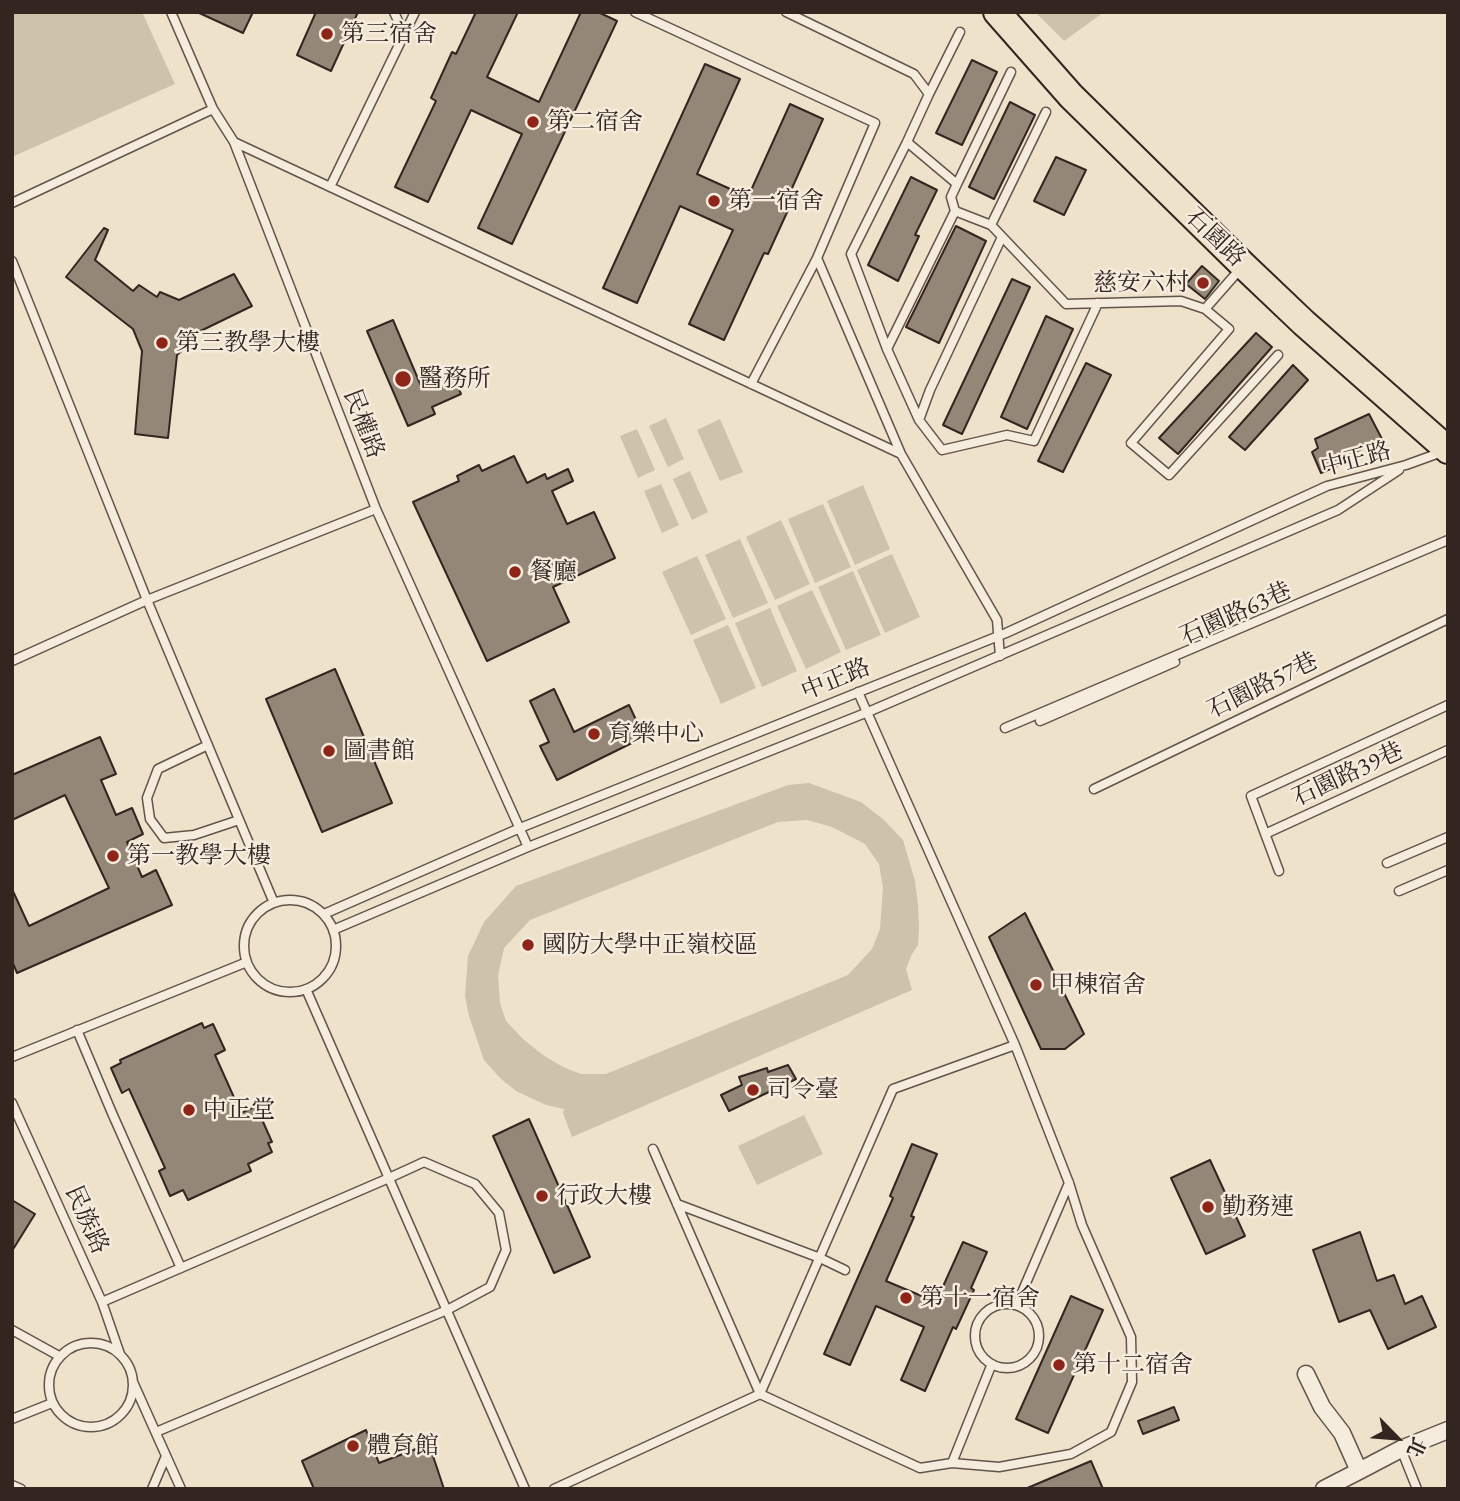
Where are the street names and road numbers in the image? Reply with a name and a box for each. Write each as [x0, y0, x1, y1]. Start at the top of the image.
street label: 石園路 [1179, 203, 1251, 273]
street label: 民權路 [337, 385, 389, 463]
street label: 中正路 [1317, 437, 1395, 483]
street label: 石園路63巷 [1176, 577, 1296, 651]
street label: 石園路57巷 [1203, 647, 1323, 725]
street label: 中正路 [797, 653, 875, 707]
street label: 石園路39巷 [1288, 737, 1408, 813]
street label: 民族路 [58, 1181, 114, 1259]

